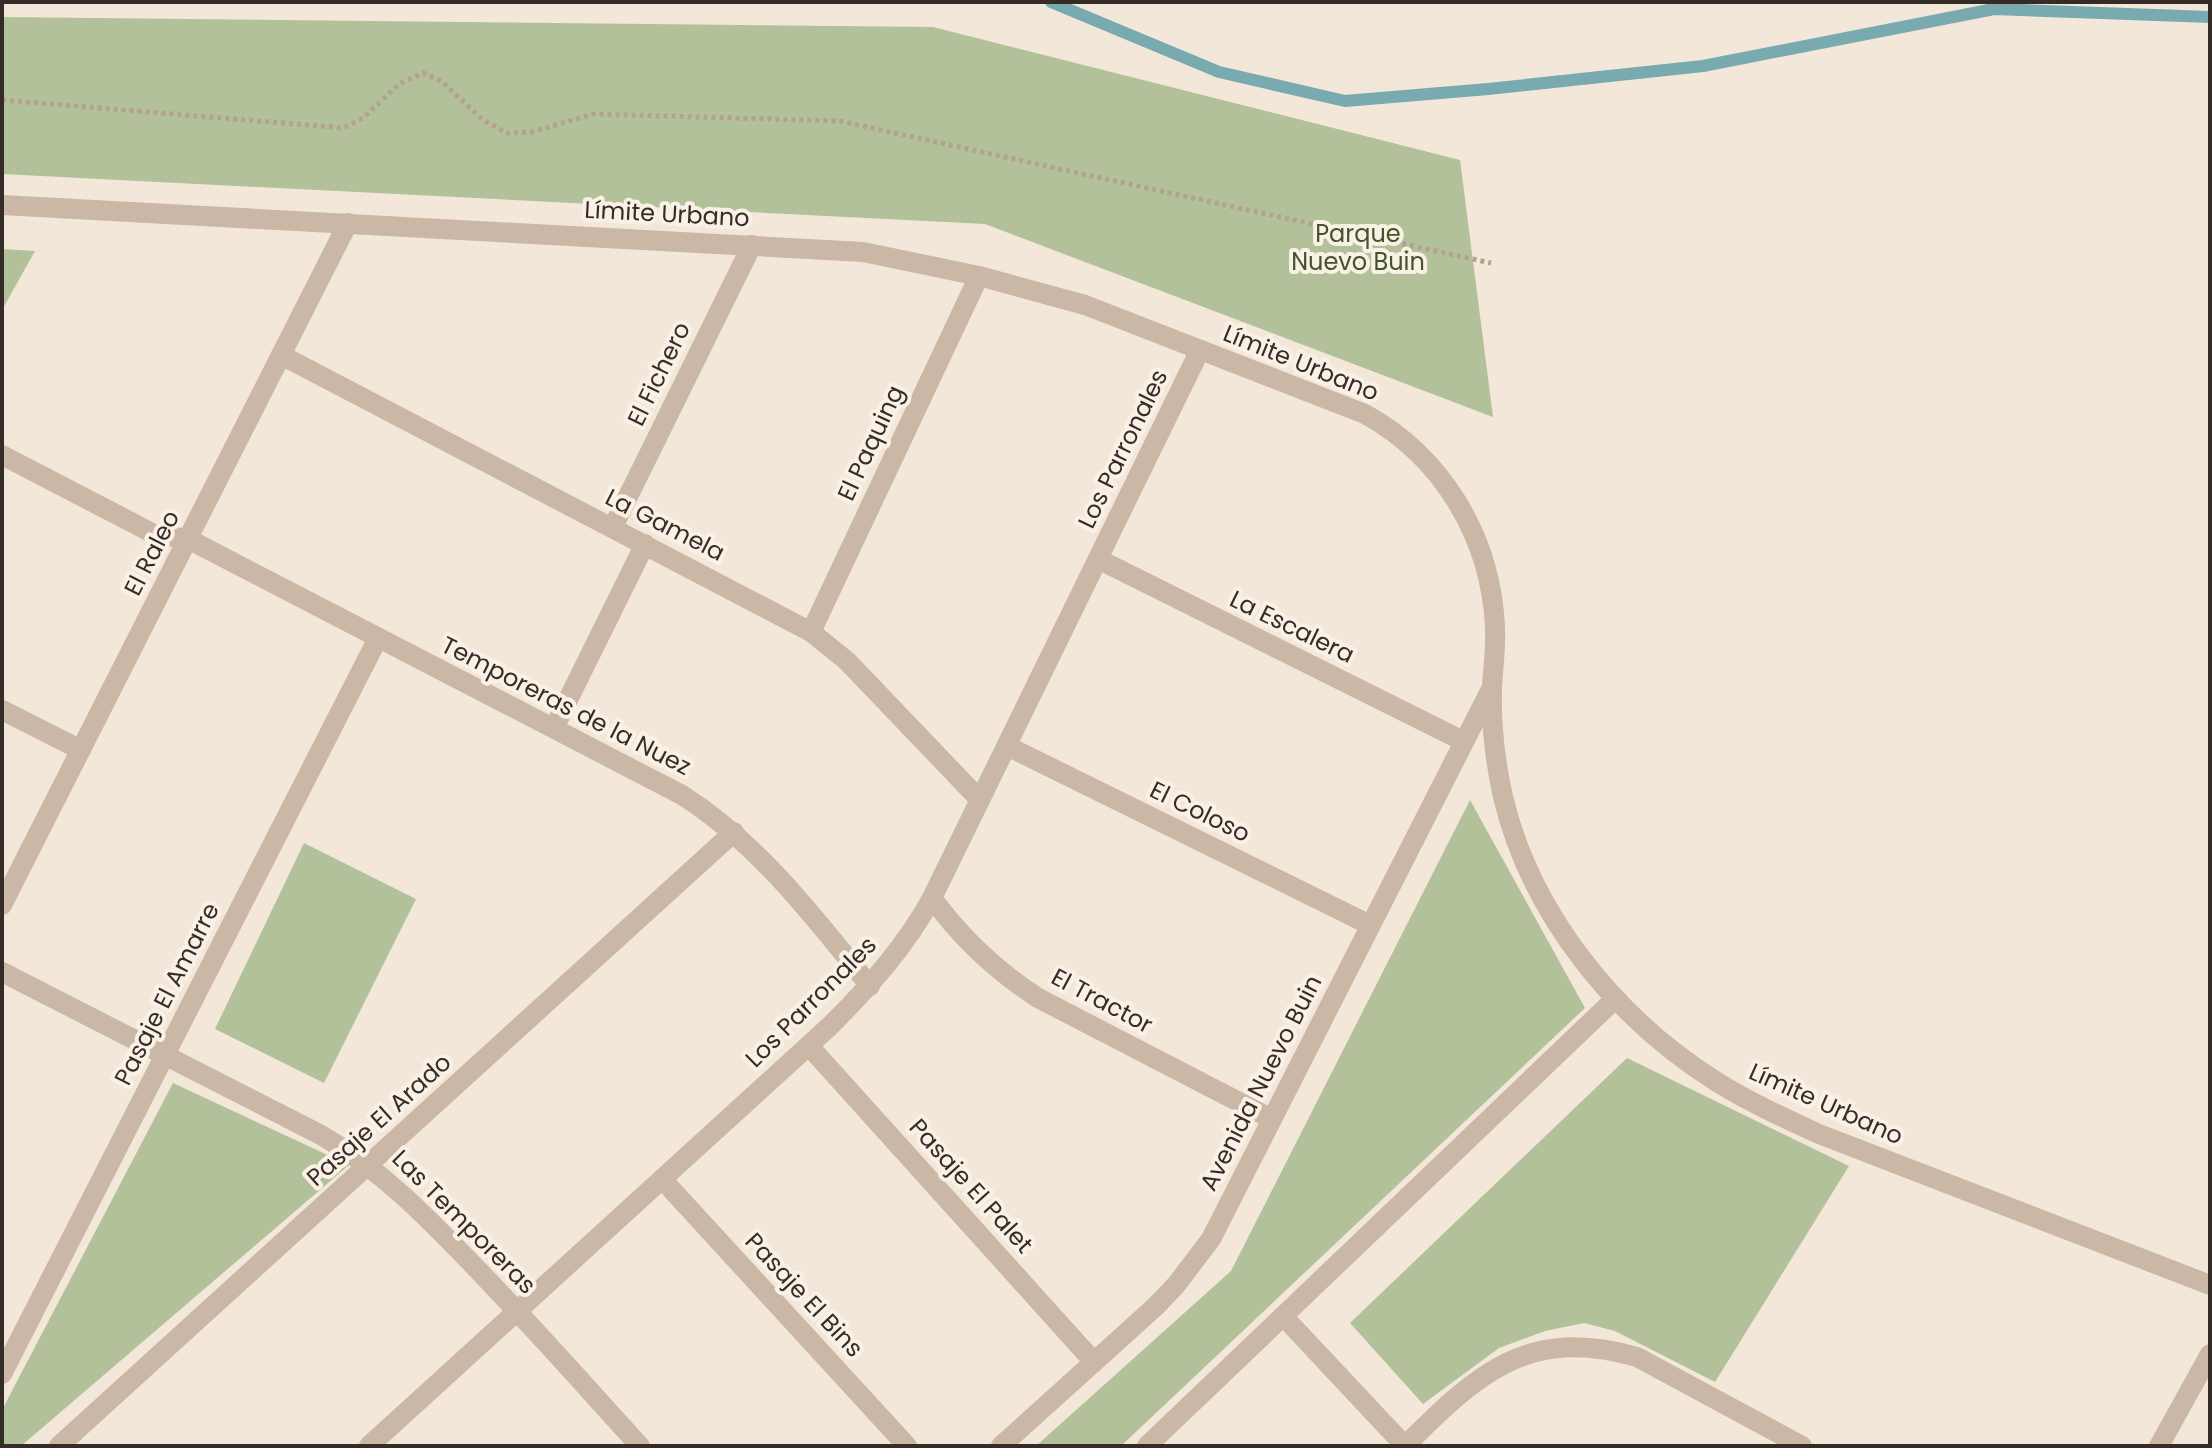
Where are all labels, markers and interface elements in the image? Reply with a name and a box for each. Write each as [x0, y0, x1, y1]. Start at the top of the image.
street label: Límite Urbano [584, 193, 750, 234]
park label: Parque Nuevo Buin [1291, 217, 1425, 278]
street label: El Fichero [619, 316, 698, 431]
street label: Límite Urbano [1218, 316, 1384, 409]
street label: Los Parronales [1070, 364, 1175, 534]
street label: El Paquing [829, 380, 912, 506]
street label: La Gamela [600, 480, 730, 569]
street label: El Raleo [116, 504, 187, 601]
street label: La Escalera [1225, 582, 1360, 671]
street label: Temporeras de la Nuez [436, 628, 697, 783]
street label: El Coloso [1145, 773, 1256, 850]
street label: Pasaje El Amarre [106, 897, 227, 1091]
street label: Los Parronales [738, 929, 883, 1074]
street label: El Tractor [1046, 960, 1159, 1041]
street label: Avenida Nuevo Buin [1192, 969, 1329, 1196]
street label: Pasaje El Arado [299, 1046, 458, 1193]
street label: Límite Urbano [1744, 1055, 1908, 1152]
street label: Pasaje El Palet [902, 1111, 1041, 1260]
street label: Las Temporeras [385, 1142, 544, 1301]
street label: Pasaje El Bins [738, 1225, 871, 1364]

